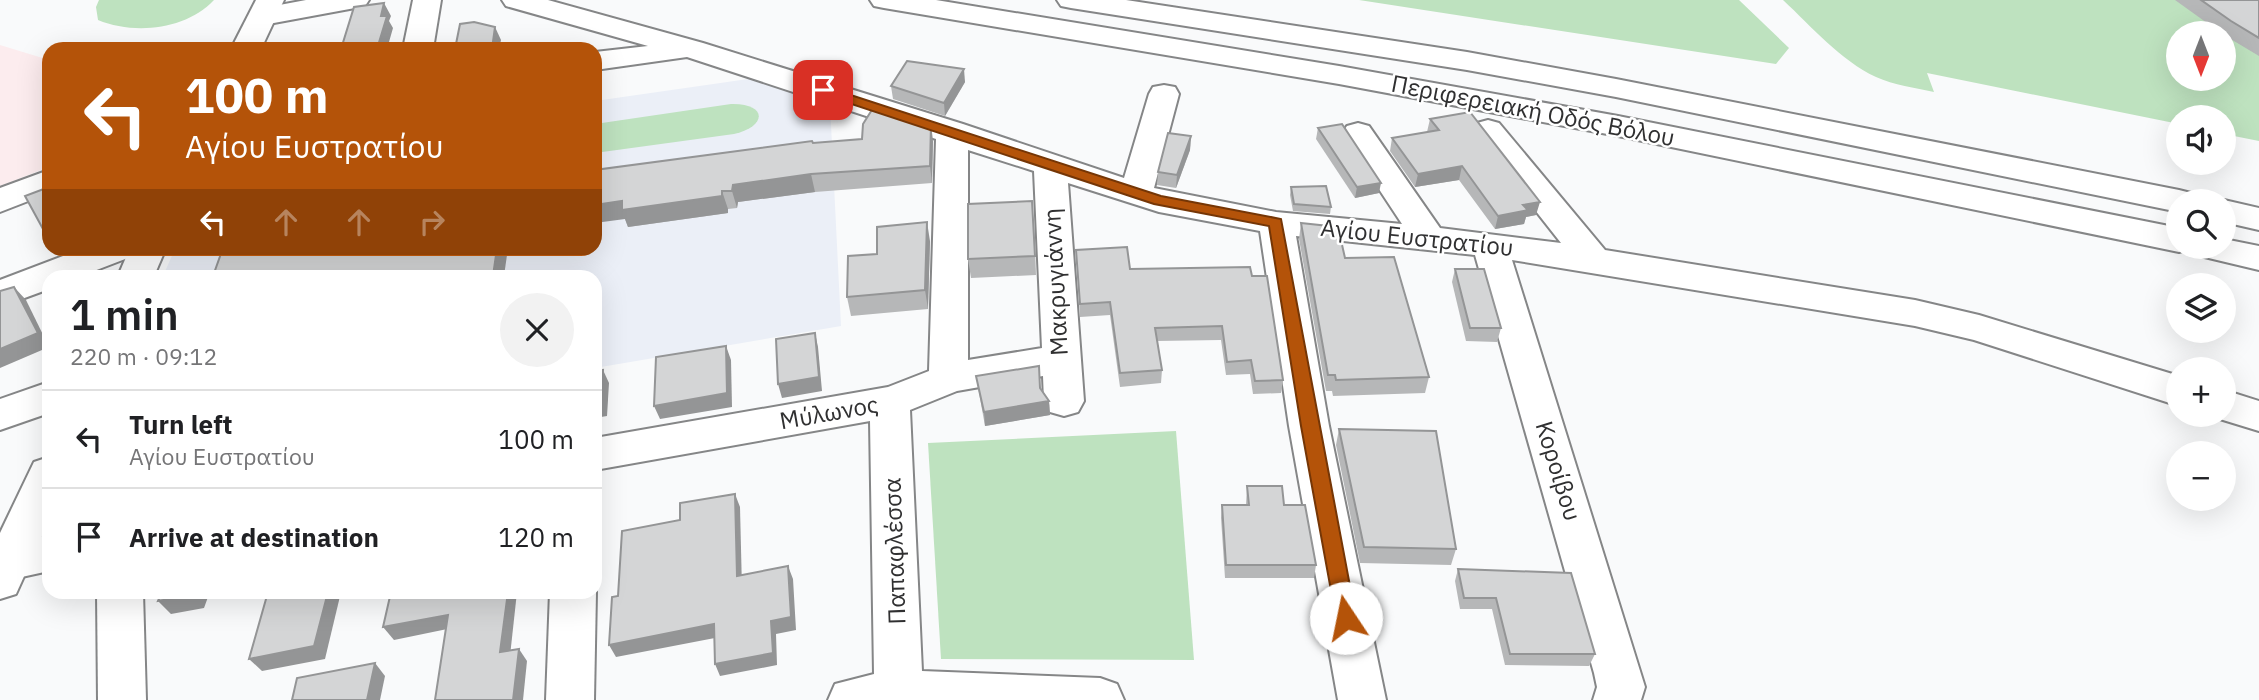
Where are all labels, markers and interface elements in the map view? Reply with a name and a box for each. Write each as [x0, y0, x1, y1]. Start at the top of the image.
north arrow [2166, 21, 2236, 91]
map controls [2166, 21, 2236, 511]
pin [793, 60, 853, 120]
text: 100 m [185, 63, 329, 126]
street label: Περιφερειακή Οδός Βόλου [1389, 67, 1678, 153]
icon: left [70, 70, 161, 161]
icon: arrive [804, 71, 842, 109]
button: sound [2166, 105, 2236, 175]
text: Αγίου Ευστρατίου [185, 125, 444, 167]
button: search [2166, 189, 2236, 259]
icon: left [194, 203, 232, 241]
icon: ahead [267, 203, 305, 241]
icon: ahead [340, 203, 378, 241]
icon: right [413, 203, 451, 241]
street label: Μακρυγιάννη [1035, 207, 1075, 357]
street label: Αγίου Ευστρατίου [1319, 211, 1515, 263]
button: layers [2166, 273, 2236, 343]
text: 1 min [70, 287, 179, 342]
button: close [500, 293, 574, 367]
text: 220 m · 09:12 [70, 341, 217, 371]
button: + [2166, 357, 2236, 427]
street label: Μύλωνος [777, 388, 881, 436]
text: Turn left [129, 407, 232, 441]
street label: Κοροίβου [1529, 417, 1589, 525]
icon: left [70, 420, 108, 458]
text: 100 m [498, 422, 574, 456]
text: Αγίου Ευστρατίου [129, 441, 315, 471]
button: − [2166, 441, 2236, 511]
street label: Παπαφλέσσα [875, 477, 913, 625]
icon: arrive [70, 518, 108, 556]
text: Arrive at destination [129, 520, 379, 554]
text: 120 m [498, 520, 574, 554]
position arrow [1309, 581, 1383, 655]

